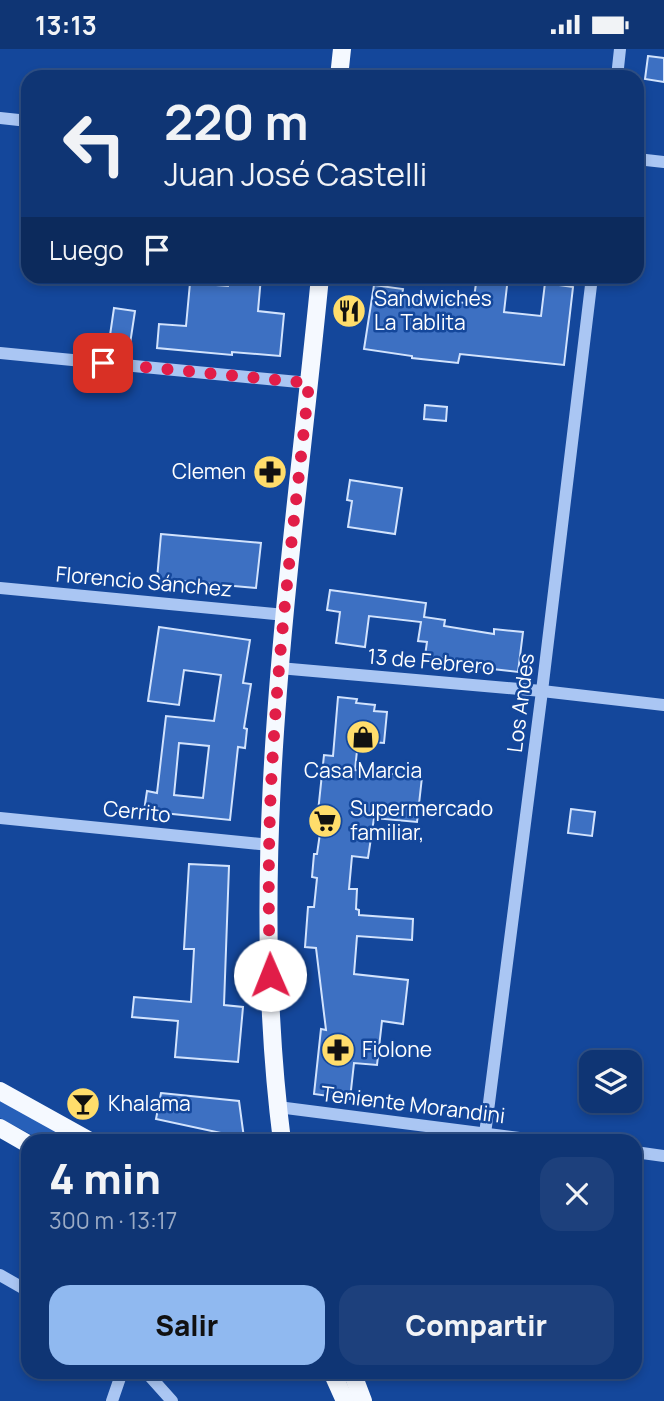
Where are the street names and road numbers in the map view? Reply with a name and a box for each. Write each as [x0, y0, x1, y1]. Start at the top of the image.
street label: Florencio Sánchez [55, 559, 233, 603]
street label: 13 de Febrero [366, 642, 496, 680]
street label: Los Andes [500, 652, 540, 754]
street label: Cerrito [102, 794, 172, 828]
street label: Teniente Morandini [320, 1079, 507, 1129]

